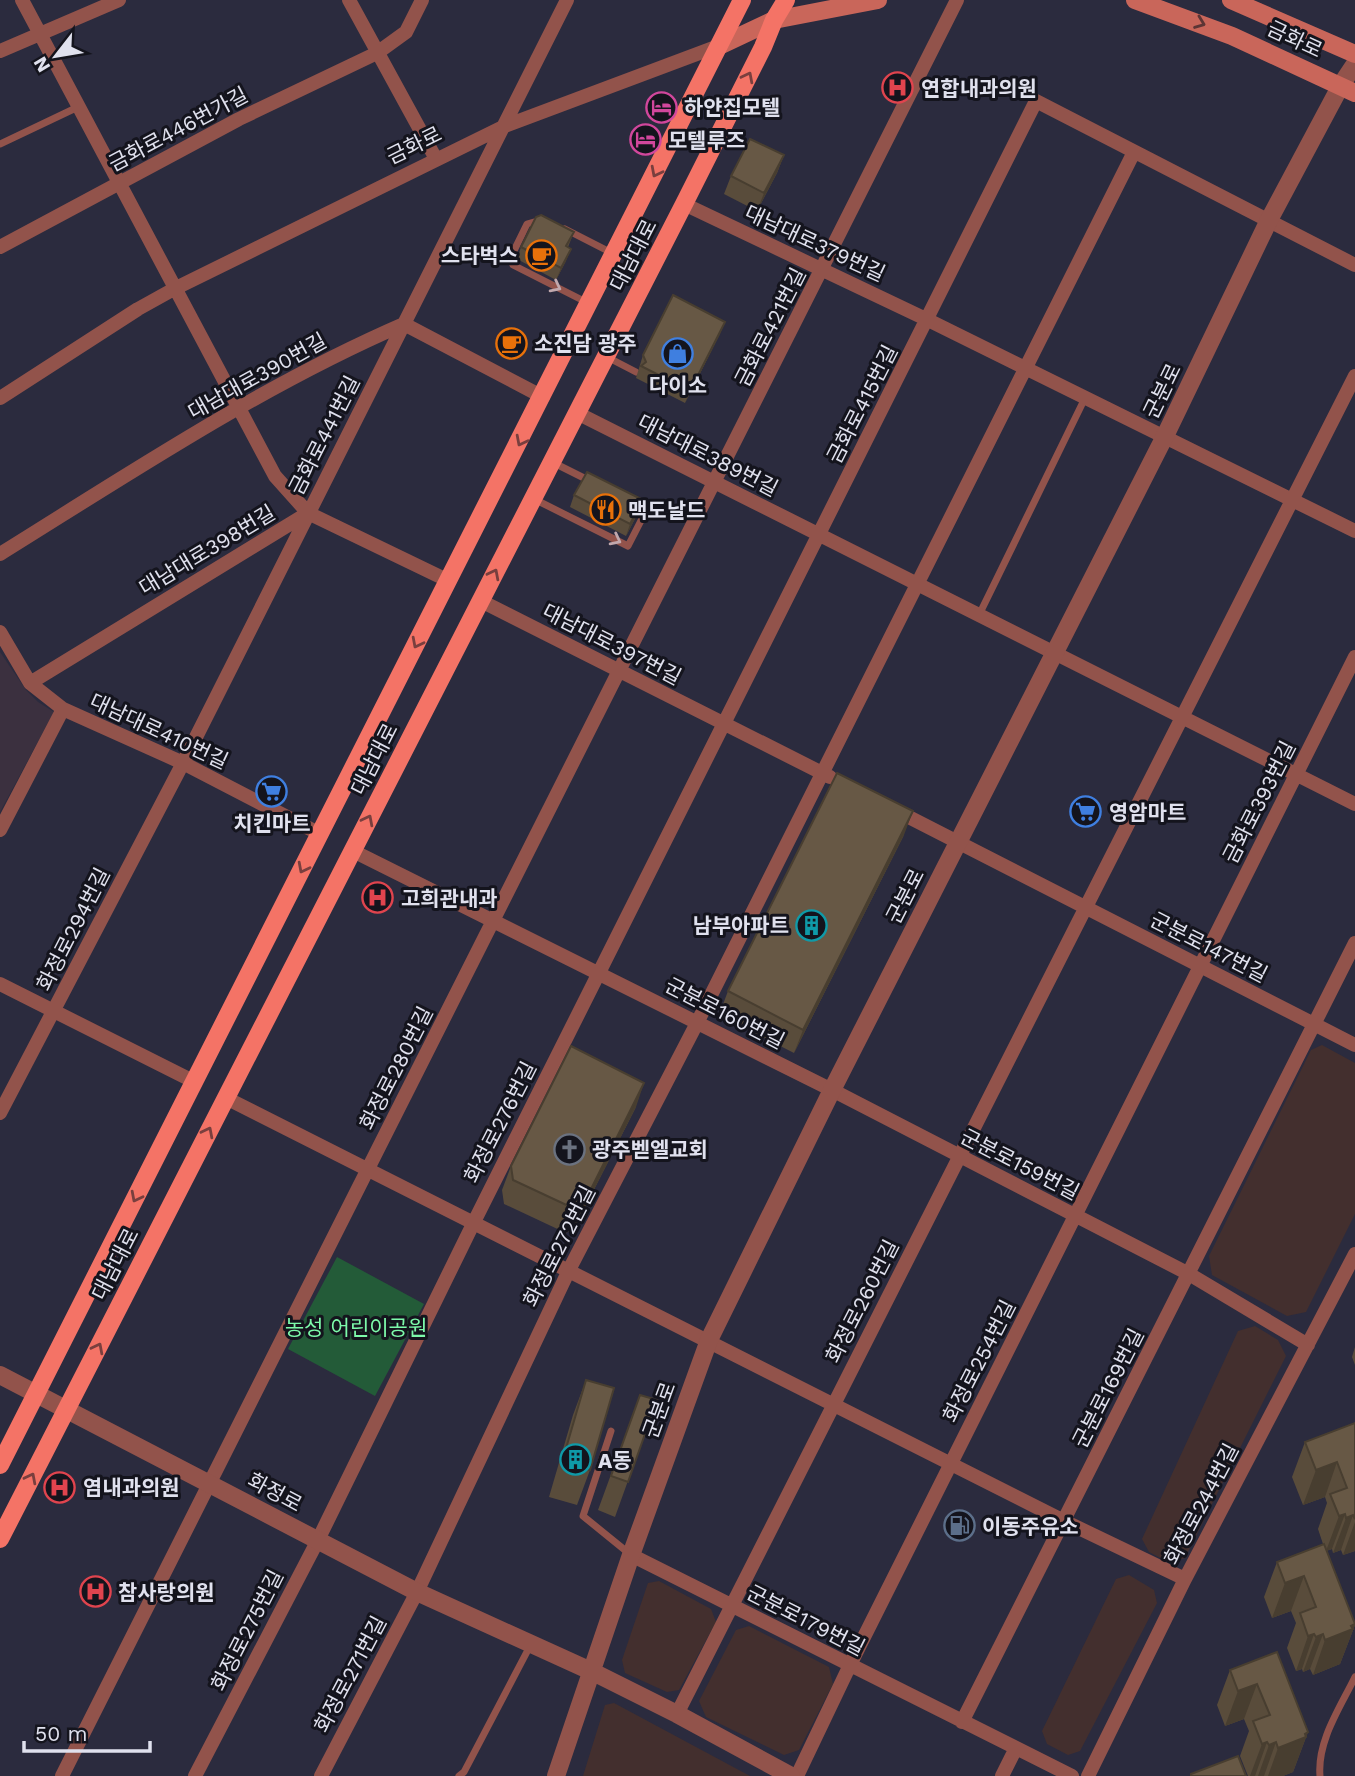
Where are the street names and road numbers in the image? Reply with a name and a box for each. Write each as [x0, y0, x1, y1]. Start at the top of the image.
street label: 금화로 [1263, 15, 1327, 63]
street label: 금화로446번가길 [104, 82, 252, 176]
street label: 금화로 [382, 121, 446, 169]
street label: 대남대로379번길 [741, 200, 889, 286]
street label: 대남대로 [604, 215, 662, 295]
street label: 금화로421번길 [729, 263, 811, 391]
street label: 대남대로390번길 [184, 328, 330, 424]
street label: 금화로415번길 [821, 341, 903, 467]
street label: 군분로 [1138, 359, 1186, 423]
street label: 금화로441번길 [283, 371, 365, 499]
street label: 대남대로389번길 [634, 409, 782, 501]
street label: 대남대로398번길 [135, 500, 279, 600]
street label: 대남대로397번길 [538, 598, 686, 690]
street label: 대남대로410번길 [86, 688, 232, 774]
street label: 대남대로 [345, 719, 403, 799]
street label: 금화로393번길 [1218, 737, 1300, 867]
street label: 화정로294번길 [31, 863, 115, 995]
street label: 군분로 [881, 864, 929, 928]
street label: 군분로147번길 [1146, 907, 1272, 987]
street label: 군분로160번길 [661, 972, 789, 1054]
street label: 화정로280번길 [354, 1002, 438, 1134]
street label: 화정로276번길 [459, 1057, 541, 1187]
street label: 군분로159번길 [956, 1123, 1084, 1205]
street label: 화정로272번길 [518, 1181, 600, 1311]
street label: 대남대로 [86, 1224, 144, 1304]
street label: 화정로260번길 [820, 1235, 904, 1367]
street label: 화정로254번길 [937, 1296, 1021, 1426]
street label: 군분로169번길 [1067, 1324, 1149, 1452]
street label: 군분로 [637, 1378, 681, 1442]
street label: 화정로244번길 [1159, 1439, 1243, 1569]
street label: 화정로 [244, 1467, 306, 1517]
street label: 화정로275번길 [206, 1565, 288, 1695]
street label: 군분로179번길 [743, 1579, 869, 1661]
street label: 화정로271번길 [309, 1611, 391, 1737]

